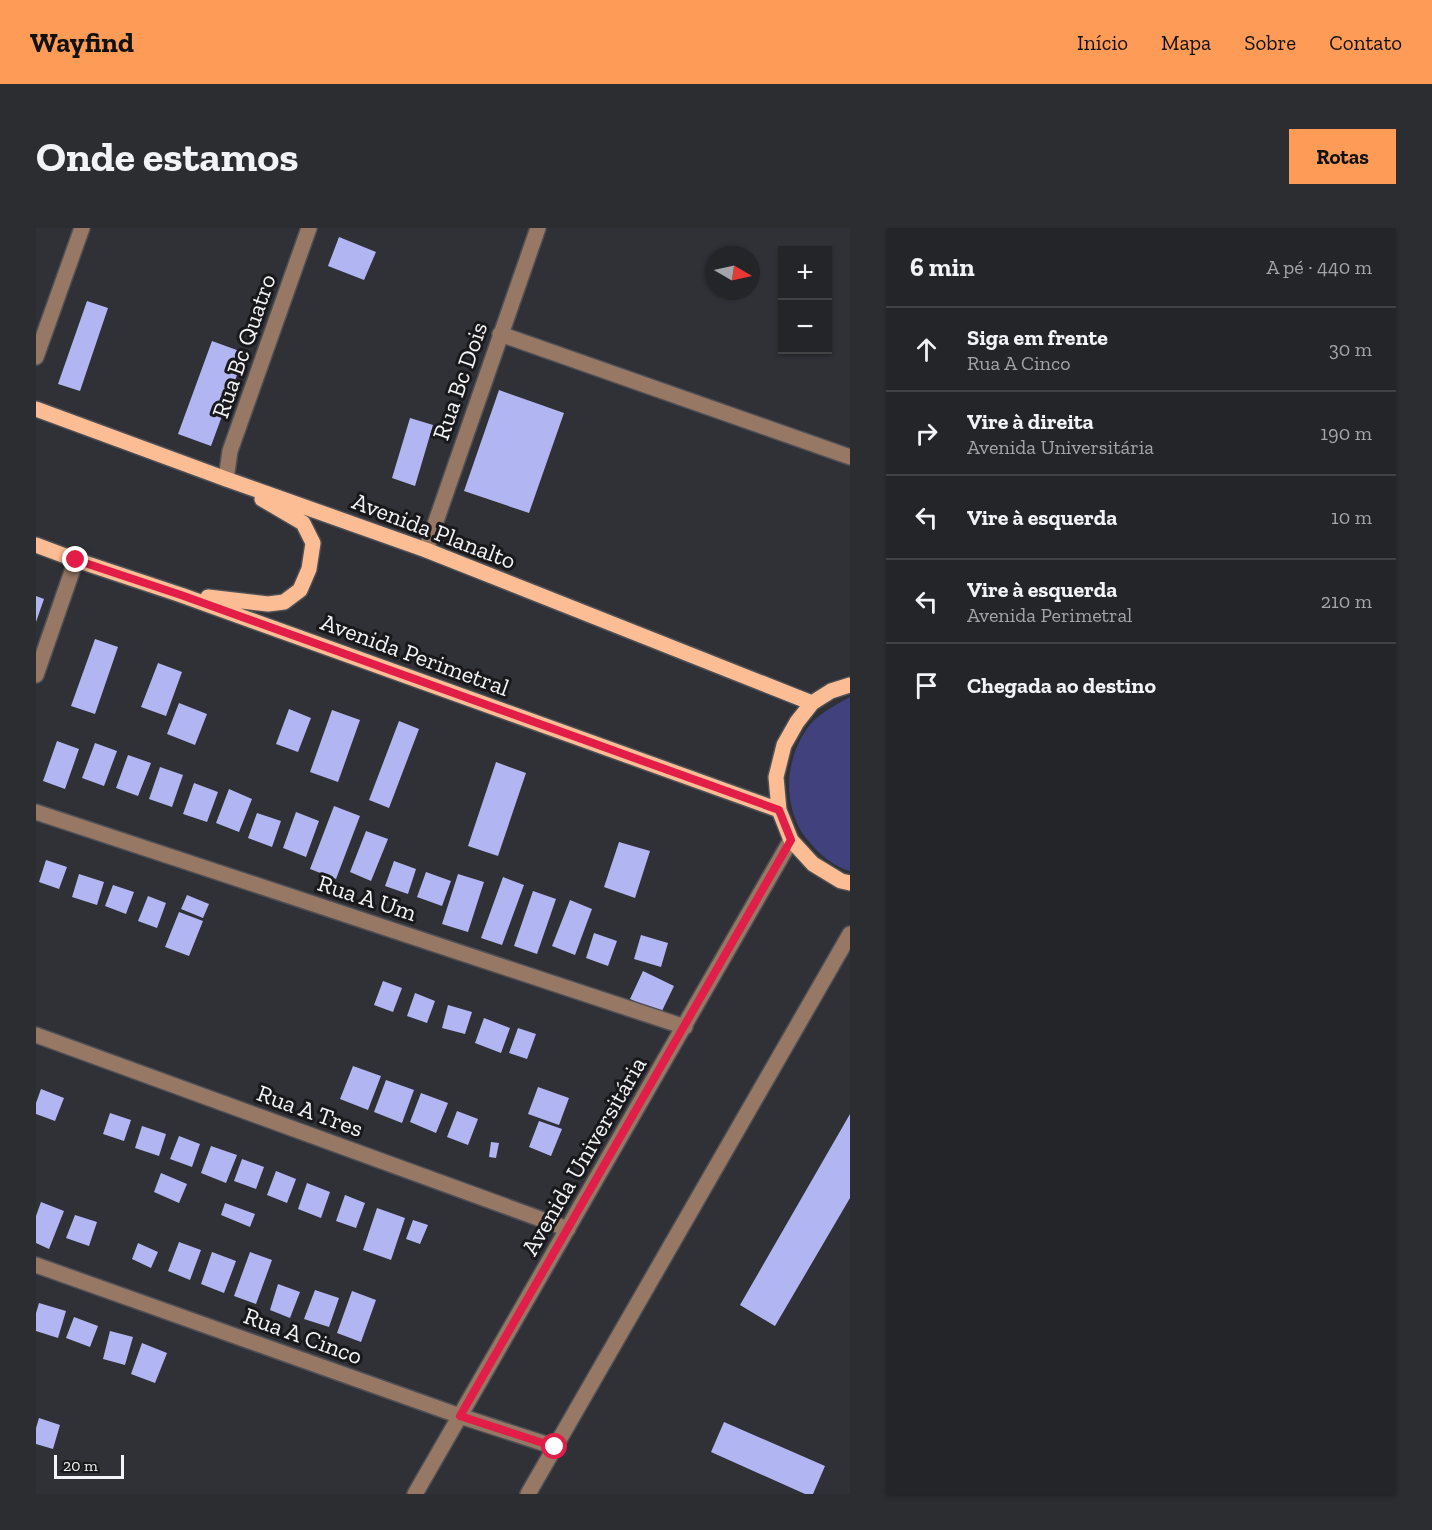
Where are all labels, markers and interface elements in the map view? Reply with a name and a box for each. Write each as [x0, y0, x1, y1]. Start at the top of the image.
text: Wayfind [30, 26, 134, 59]
text: Início [1077, 30, 1128, 55]
text: Mapa [1161, 30, 1211, 55]
text: Sobre [1244, 30, 1296, 55]
text: Contato [1329, 30, 1402, 55]
button: Rotas [1289, 129, 1396, 184]
text: Onde estamos [36, 131, 298, 182]
north arrow [706, 246, 760, 300]
map controls [778, 246, 832, 354]
button: + [778, 246, 832, 300]
text: 6 min [910, 251, 975, 283]
text: A pé · 440 m [1266, 255, 1372, 279]
street label: Rua Bc Quatro [205, 270, 282, 422]
button: − [778, 300, 832, 354]
street label: Rua Bc Dois [426, 318, 493, 444]
text: Siga em frente [967, 324, 1108, 351]
icon: ahead [910, 333, 943, 366]
text: 30 m [1329, 337, 1372, 361]
text: Rua A Cinco [967, 351, 1070, 375]
text: Vire à direita [967, 408, 1094, 435]
icon: right [910, 417, 943, 450]
text: 190 m [1320, 421, 1372, 445]
text: Avenida Universitária [967, 435, 1154, 459]
street label: Avenida Planalto [348, 486, 520, 575]
icon: left [910, 501, 943, 534]
text: Vire à esquerda [967, 504, 1117, 531]
text: 10 m [1331, 505, 1372, 529]
route end [62, 546, 88, 572]
text: Vire à esquerda [967, 576, 1117, 603]
icon: left [910, 585, 943, 618]
text: 210 m [1321, 589, 1372, 613]
text: Avenida Perimetral [967, 603, 1132, 627]
street label: Avenida Perimetral [317, 607, 513, 702]
icon: arrive [910, 669, 943, 702]
text: Chegada ao destino [967, 672, 1156, 699]
street label: Rua A Um [314, 868, 420, 927]
street label: Avenida Universitária [515, 1051, 652, 1260]
street label: Rua A Tres [253, 1078, 367, 1143]
street label: Rua A Cinco [240, 1301, 366, 1370]
route start [541, 1433, 567, 1459]
scale bar [54, 1452, 124, 1480]
text: 20 m [63, 1456, 98, 1475]

